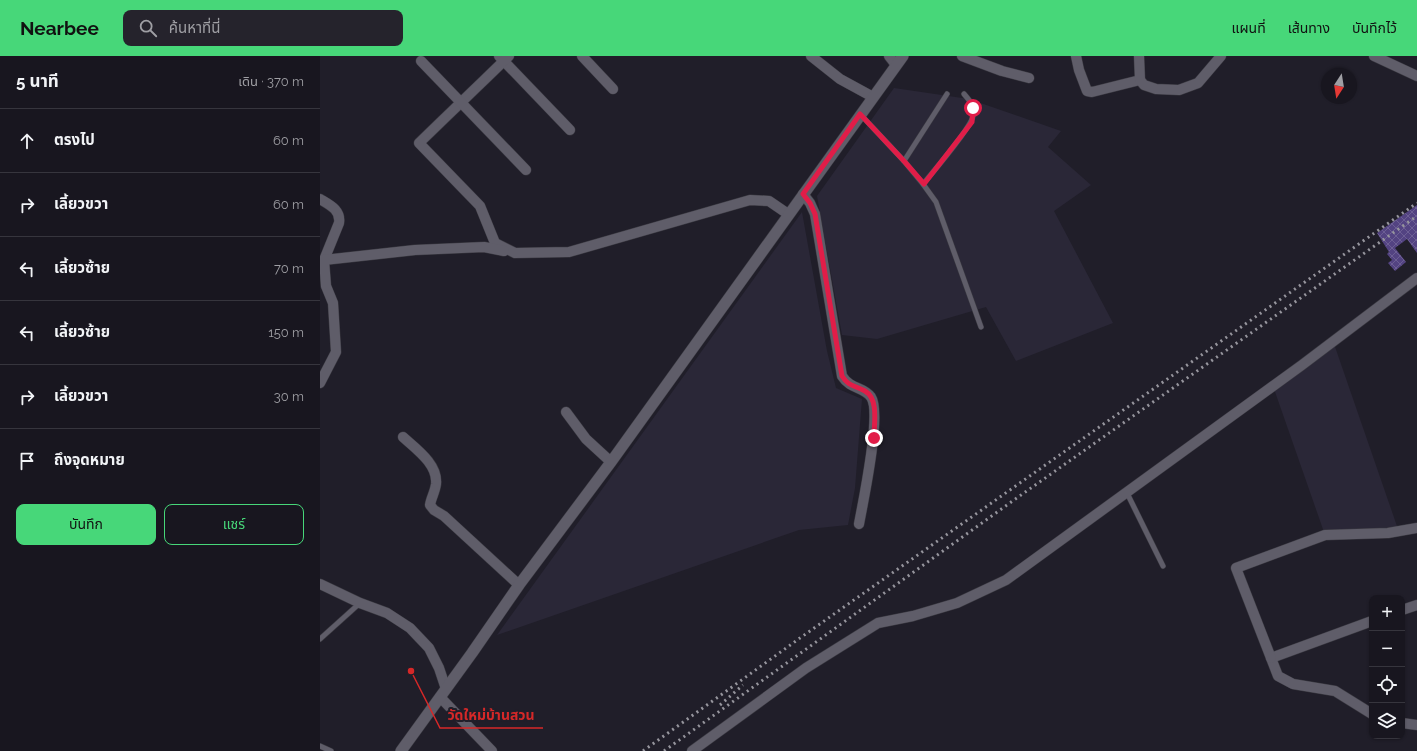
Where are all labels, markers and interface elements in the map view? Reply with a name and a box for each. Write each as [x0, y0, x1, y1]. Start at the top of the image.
search box [123, 10, 403, 46]
text: Nearbee [20, 17, 99, 39]
icon: search [137, 17, 159, 39]
text: ค้นหาที่นี่ [169, 19, 220, 37]
text: แผนที่ [1232, 20, 1266, 36]
text: เส้นทาง [1288, 20, 1330, 36]
text: บันทึกไว้ [1352, 20, 1397, 36]
north arrow [1321, 68, 1357, 104]
text: 5 นาที [16, 71, 59, 91]
text: เดิน · 370 m [238, 74, 304, 89]
route start [964, 99, 982, 117]
icon: ahead [16, 130, 38, 152]
text: ตรงไป [54, 131, 95, 149]
text: 60 m [273, 133, 304, 148]
icon: right [16, 194, 38, 216]
text: เลี้ยวขวา [54, 195, 108, 213]
text: 60 m [273, 197, 304, 212]
icon: left [16, 258, 38, 280]
text: เลี้ยวซ้าย [54, 259, 110, 277]
text: 70 m [274, 261, 304, 276]
icon: left [16, 322, 38, 344]
text: เลี้ยวซ้าย [54, 323, 110, 341]
text: 150 m [268, 325, 304, 340]
icon: right [16, 386, 38, 408]
text: เลี้ยวขวา [54, 387, 108, 405]
text: 30 m [274, 389, 304, 404]
route end [865, 429, 883, 447]
icon: arrive [16, 450, 38, 472]
text: ถึงจุดหมาย [54, 451, 125, 469]
button: บันทึก [16, 504, 156, 545]
button: แชร์ [164, 504, 304, 545]
map controls [1369, 595, 1405, 739]
button: + [1369, 595, 1405, 631]
button: − [1369, 631, 1405, 667]
button: locate [1369, 667, 1405, 703]
callout: วัดใหม่บ้านสวน [440, 702, 543, 728]
button: layers [1369, 703, 1405, 739]
text: วัดใหม่บ้านสวน [447, 707, 535, 723]

